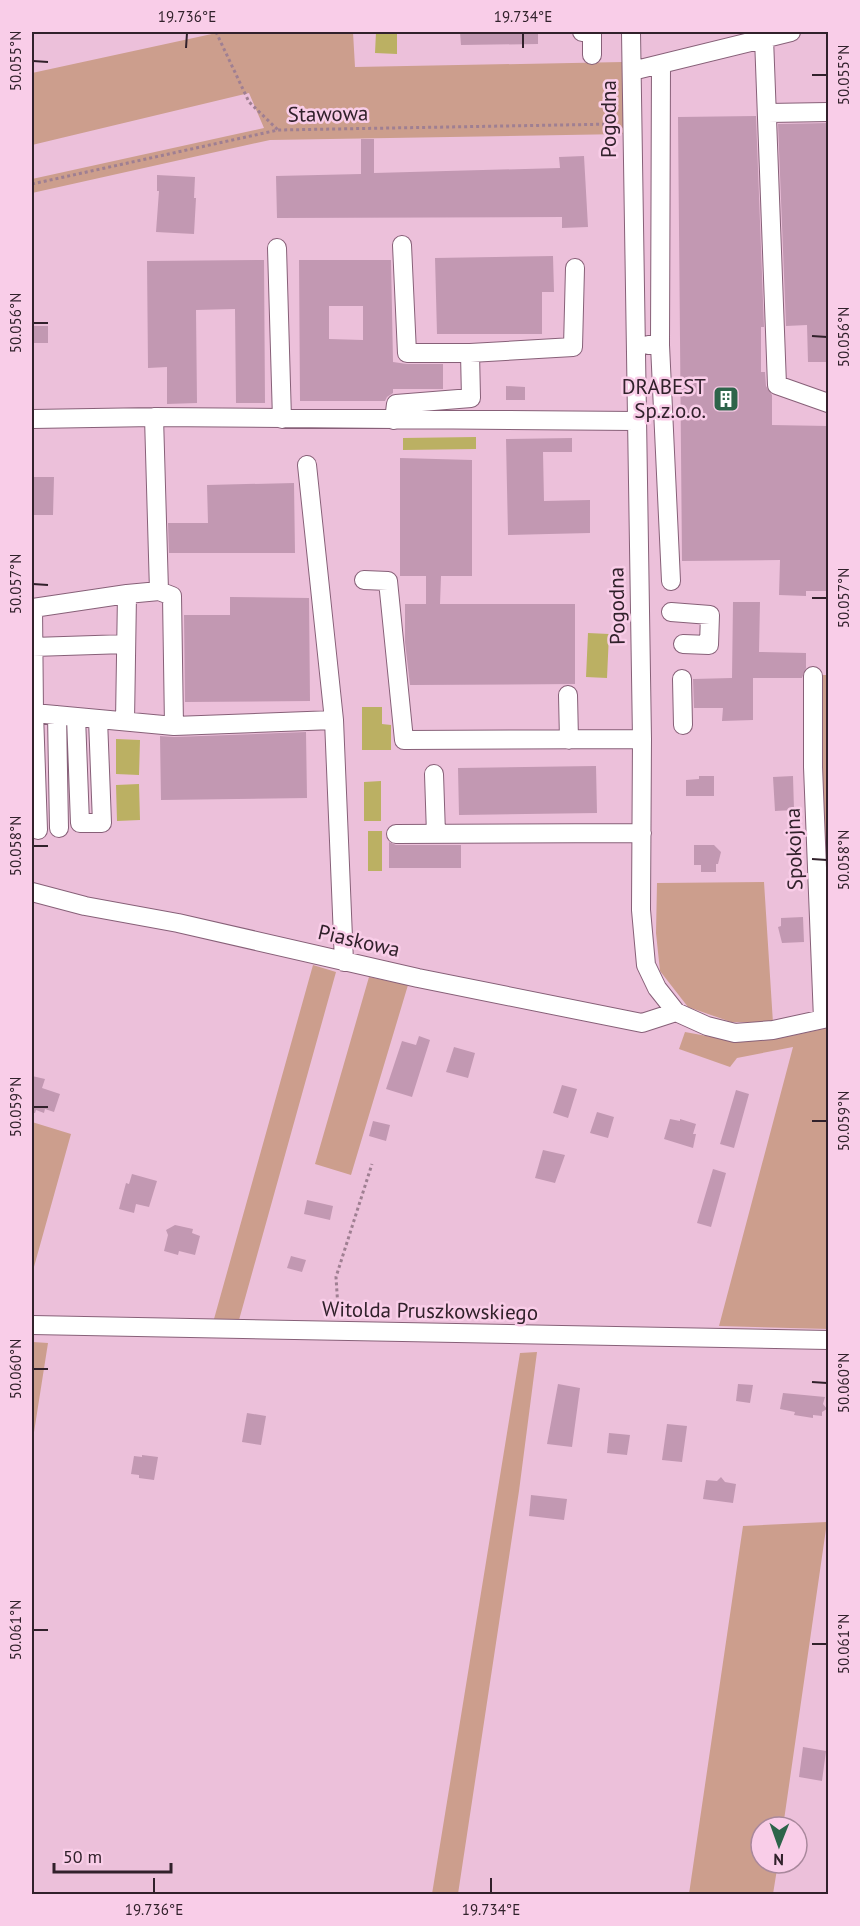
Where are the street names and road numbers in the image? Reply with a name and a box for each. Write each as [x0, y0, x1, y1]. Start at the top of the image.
street label: Pogodna [595, 80, 622, 158]
street label: Stawowa [287, 99, 369, 128]
street label: Pogodna [602, 567, 631, 645]
street label: Spokojna [779, 807, 808, 891]
street label: Piaskowa [315, 918, 403, 963]
street label: Witolda Pruszkowskiego [322, 1295, 538, 1326]

